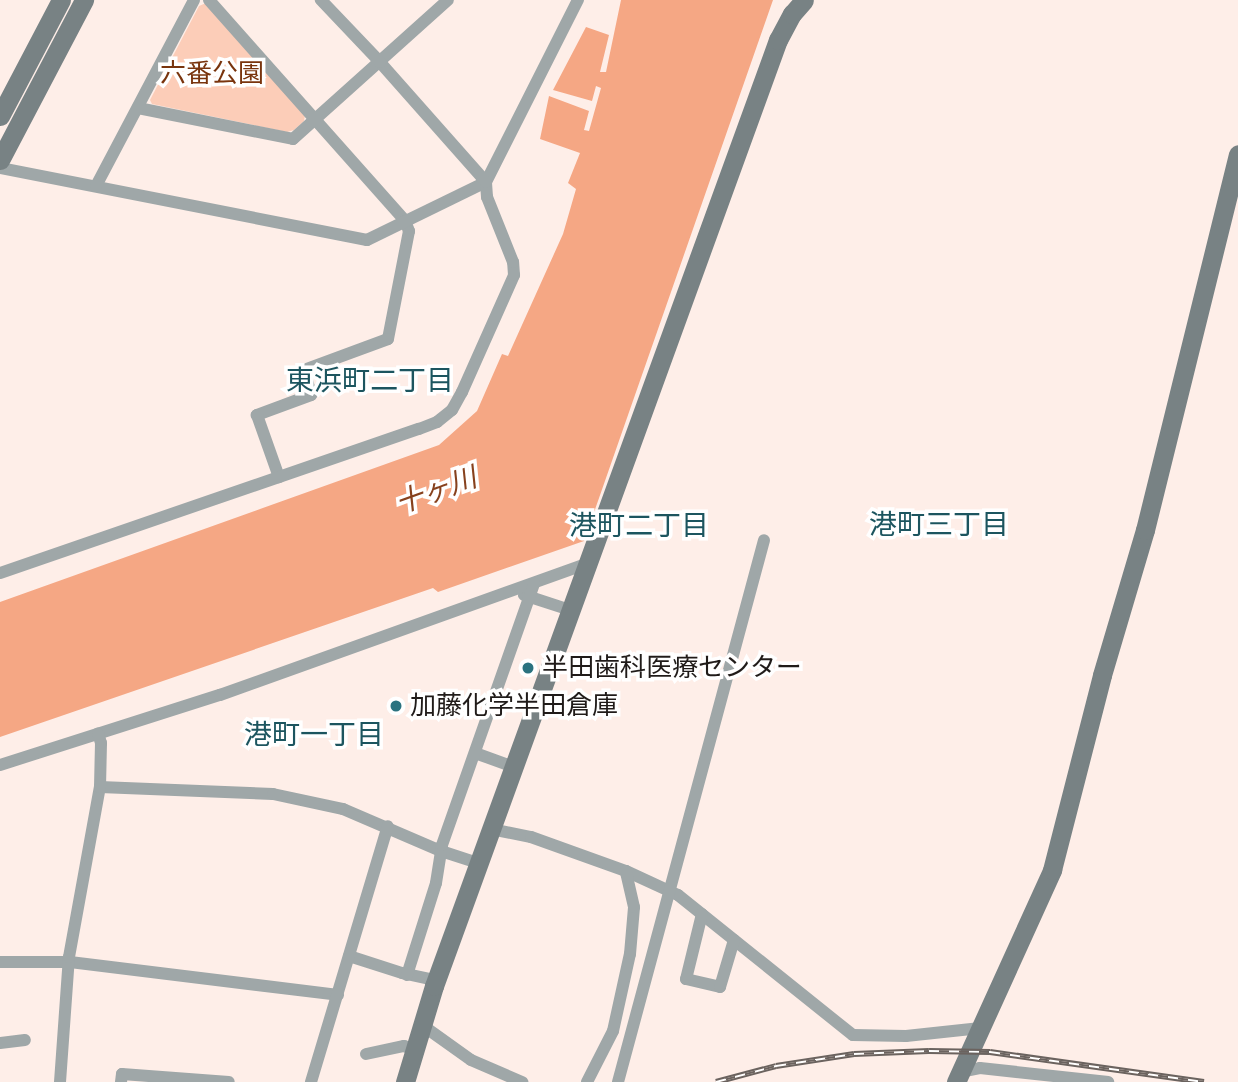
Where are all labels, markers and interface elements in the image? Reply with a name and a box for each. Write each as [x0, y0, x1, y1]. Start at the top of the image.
park label: 六番公園 [160, 58, 264, 90]
district label: 東浜町二丁目 [286, 364, 454, 398]
water label: 十ヶ川 [391, 461, 481, 521]
district label: 港町三丁目 [869, 508, 1009, 542]
district label: 港町二丁目 [569, 509, 709, 543]
place label: 半田歯科医療センター [542, 652, 802, 684]
marker: 半田歯科医療センター [520, 660, 536, 676]
place label: 加藤化学半田倉庫 [410, 690, 618, 722]
marker: 加藤化学半田倉庫 [388, 698, 404, 714]
district label: 港町一丁目 [244, 718, 384, 752]

